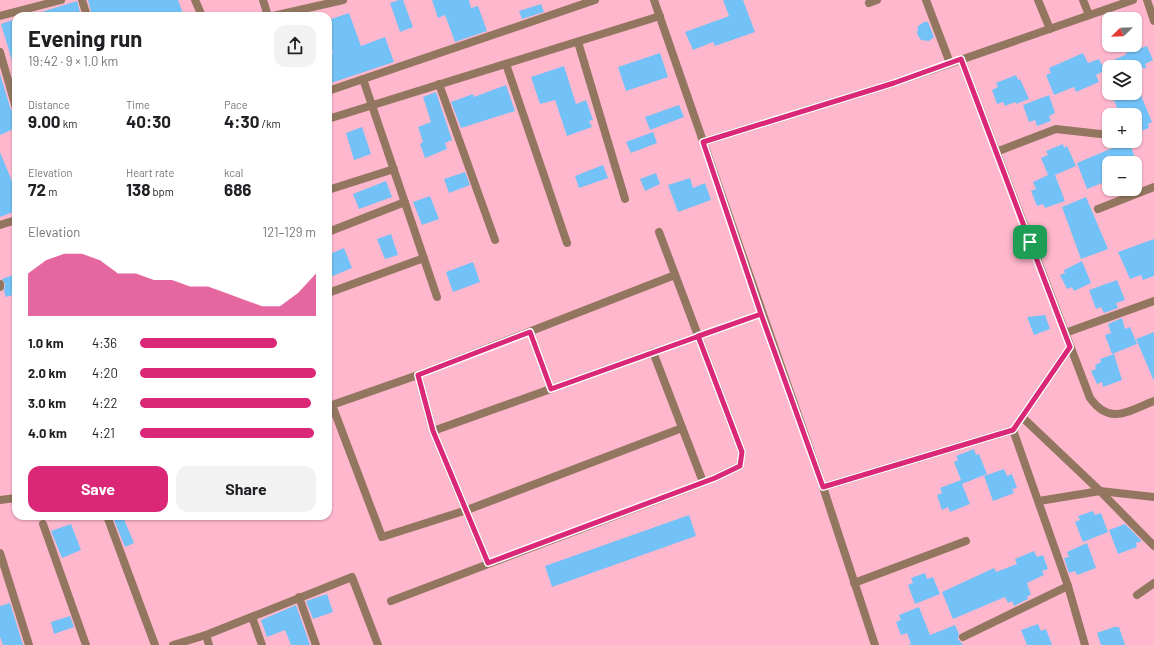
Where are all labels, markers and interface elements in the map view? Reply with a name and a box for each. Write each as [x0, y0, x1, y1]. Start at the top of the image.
north arrow [1102, 12, 1142, 52]
map controls [1102, 12, 1142, 196]
text: Evening run [28, 25, 142, 51]
button: share [274, 25, 316, 67]
text: 19:42 · 9 × 1.0 km [28, 53, 118, 69]
button: layers [1102, 60, 1142, 100]
text: Distance [28, 98, 70, 111]
text: Time [126, 98, 150, 111]
text: Pace [224, 98, 248, 111]
button: + [1102, 108, 1142, 148]
text: 9.00 [28, 111, 61, 131]
text: 40:30 [126, 111, 171, 131]
text: 4:30 [224, 111, 259, 131]
text: km [61, 117, 77, 130]
text: /km [259, 117, 281, 130]
button: − [1102, 156, 1142, 196]
text: Elevation [28, 166, 72, 179]
text: Heart rate [126, 166, 174, 179]
text: kcal [224, 166, 243, 179]
text: 72 [28, 179, 46, 199]
text: 138 [126, 179, 150, 199]
text: 686 [224, 179, 251, 199]
text: m [46, 185, 57, 198]
text: bpm [150, 185, 174, 198]
text: Elevation [28, 224, 80, 240]
text: 121–129 m [263, 224, 316, 240]
pin [1013, 225, 1047, 259]
icon: arrive [1019, 231, 1041, 253]
text: 1.0 km [28, 335, 64, 351]
text: 4:36 [92, 335, 117, 351]
text: 2.0 km [28, 365, 66, 381]
text: 4:20 [92, 365, 118, 381]
text: 3.0 km [28, 395, 66, 411]
text: 4:22 [92, 395, 118, 411]
text: 4.0 km [28, 425, 67, 441]
text: 4:21 [92, 425, 115, 441]
button: Save [28, 466, 168, 512]
button: Share [176, 466, 316, 512]

